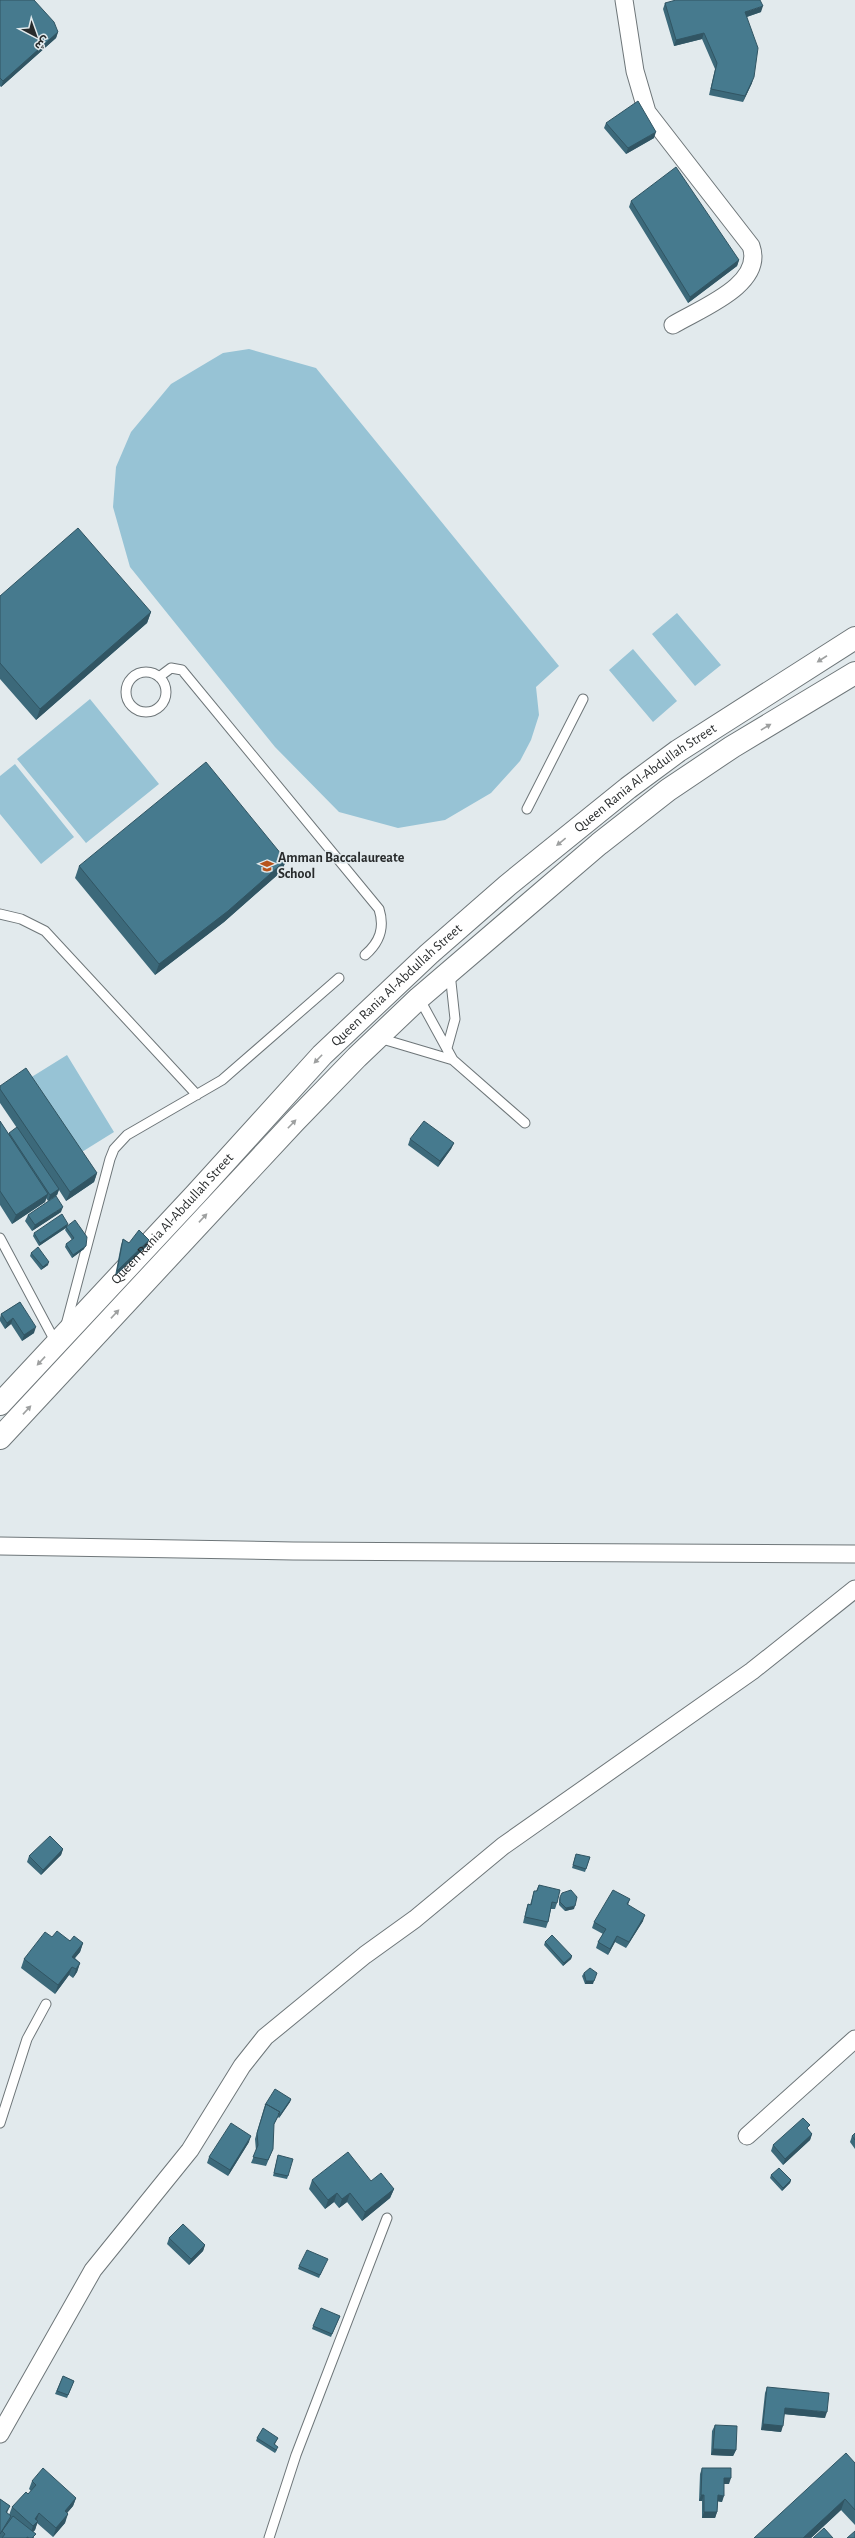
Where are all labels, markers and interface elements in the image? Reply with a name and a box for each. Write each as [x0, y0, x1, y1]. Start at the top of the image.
north arrow [16, 16, 56, 56]
text: ش [32, 33, 52, 52]
one-way arrow [817, 655, 827, 663]
street label: Queen Rania Al-Abdullah Street [572, 721, 719, 835]
one-way arrow [761, 723, 771, 731]
one-way arrow [555, 837, 566, 846]
place label: Amman Baccalaureate School [278, 851, 405, 881]
school or university icon: Amman Baccalaureate School [259, 858, 275, 874]
street label: Queen Rania Al-Abdullah Street [329, 921, 465, 1049]
one-way arrow [313, 1054, 323, 1064]
one-way arrow [287, 1119, 297, 1129]
street label: Queen Rania Al-Abdullah Street [109, 1150, 237, 1287]
one-way arrow [198, 1213, 208, 1223]
one-way arrow [110, 1309, 120, 1319]
one-way arrow [36, 1356, 46, 1366]
one-way arrow [22, 1405, 32, 1415]

